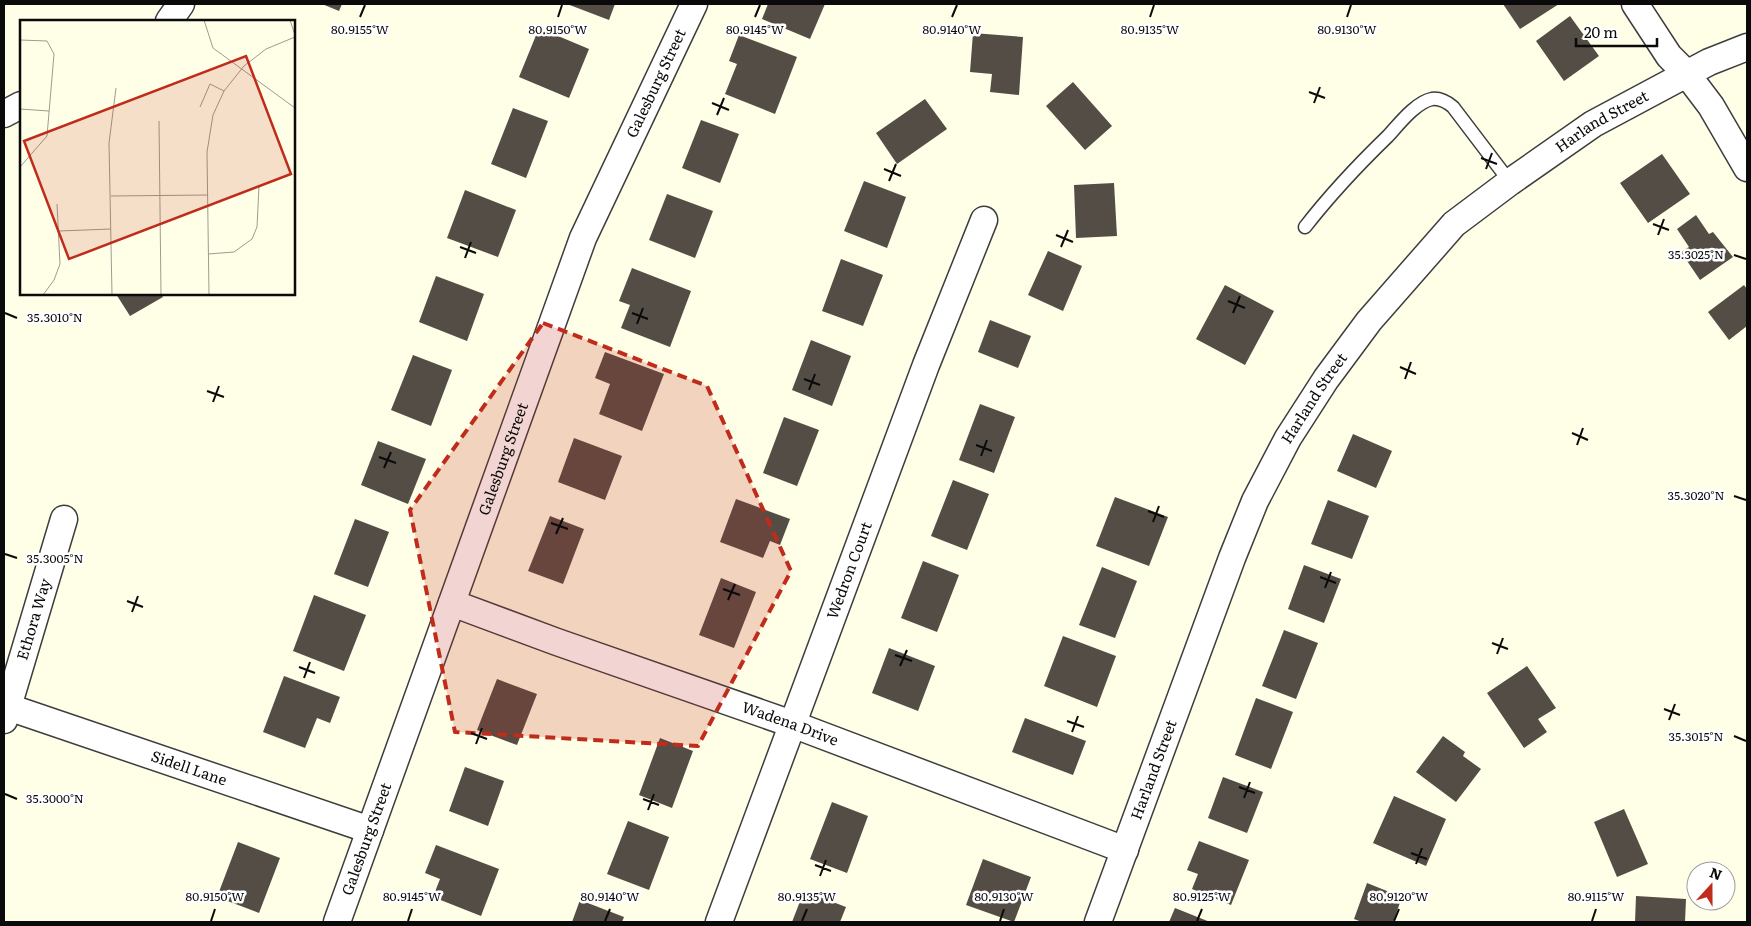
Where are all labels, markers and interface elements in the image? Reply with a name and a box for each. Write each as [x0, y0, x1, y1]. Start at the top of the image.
scale bar [1576, 15, 1657, 47]
inset map [20, 20, 295, 295]
text: 80.9155°W [331, 20, 389, 38]
text: 80.9150°W [529, 20, 587, 38]
text: 80.9145°W [726, 20, 784, 38]
text: 80.9140°W [923, 20, 981, 38]
text: 80.9135°W [1121, 20, 1179, 38]
text: 80.9130°W [1317, 20, 1377, 38]
text: 20 m [1584, 20, 1618, 43]
street label: Galesburg Street [619, 24, 691, 141]
street label: Harland Street [1550, 84, 1652, 157]
text: 35.3025°N [1668, 245, 1724, 263]
text: 35.3010°N [27, 308, 83, 326]
street label: Harland Street [1274, 347, 1352, 448]
street label: Galesburg Street [471, 399, 533, 518]
text: 35.3020°N [1668, 486, 1724, 504]
street label: Wedron Court [820, 518, 877, 622]
text: 35.3005°N [27, 549, 83, 567]
street label: Ethora Way [10, 575, 56, 663]
street label: Wadena Drive [739, 694, 842, 751]
street label: Harland Street [1124, 716, 1182, 823]
text: 35.3015°N [1669, 727, 1723, 745]
street label: Sidell Lane [148, 743, 231, 791]
street label: Galesburg Street [335, 779, 396, 898]
text: 35.3000°N [26, 789, 84, 807]
north arrow [1686, 861, 1736, 911]
text: N [1707, 861, 1725, 884]
text: 80.9150°W [186, 887, 244, 905]
text: 80.9145°W [383, 887, 441, 905]
text: 80.9140°W [581, 887, 639, 905]
text: 80.9135°W [778, 887, 836, 905]
text: 80.9130°W [974, 887, 1034, 905]
text: 80.9125°W [1173, 887, 1231, 905]
text: 80.9120°W [1370, 887, 1428, 905]
text: 80.9115°W [1568, 887, 1624, 905]

